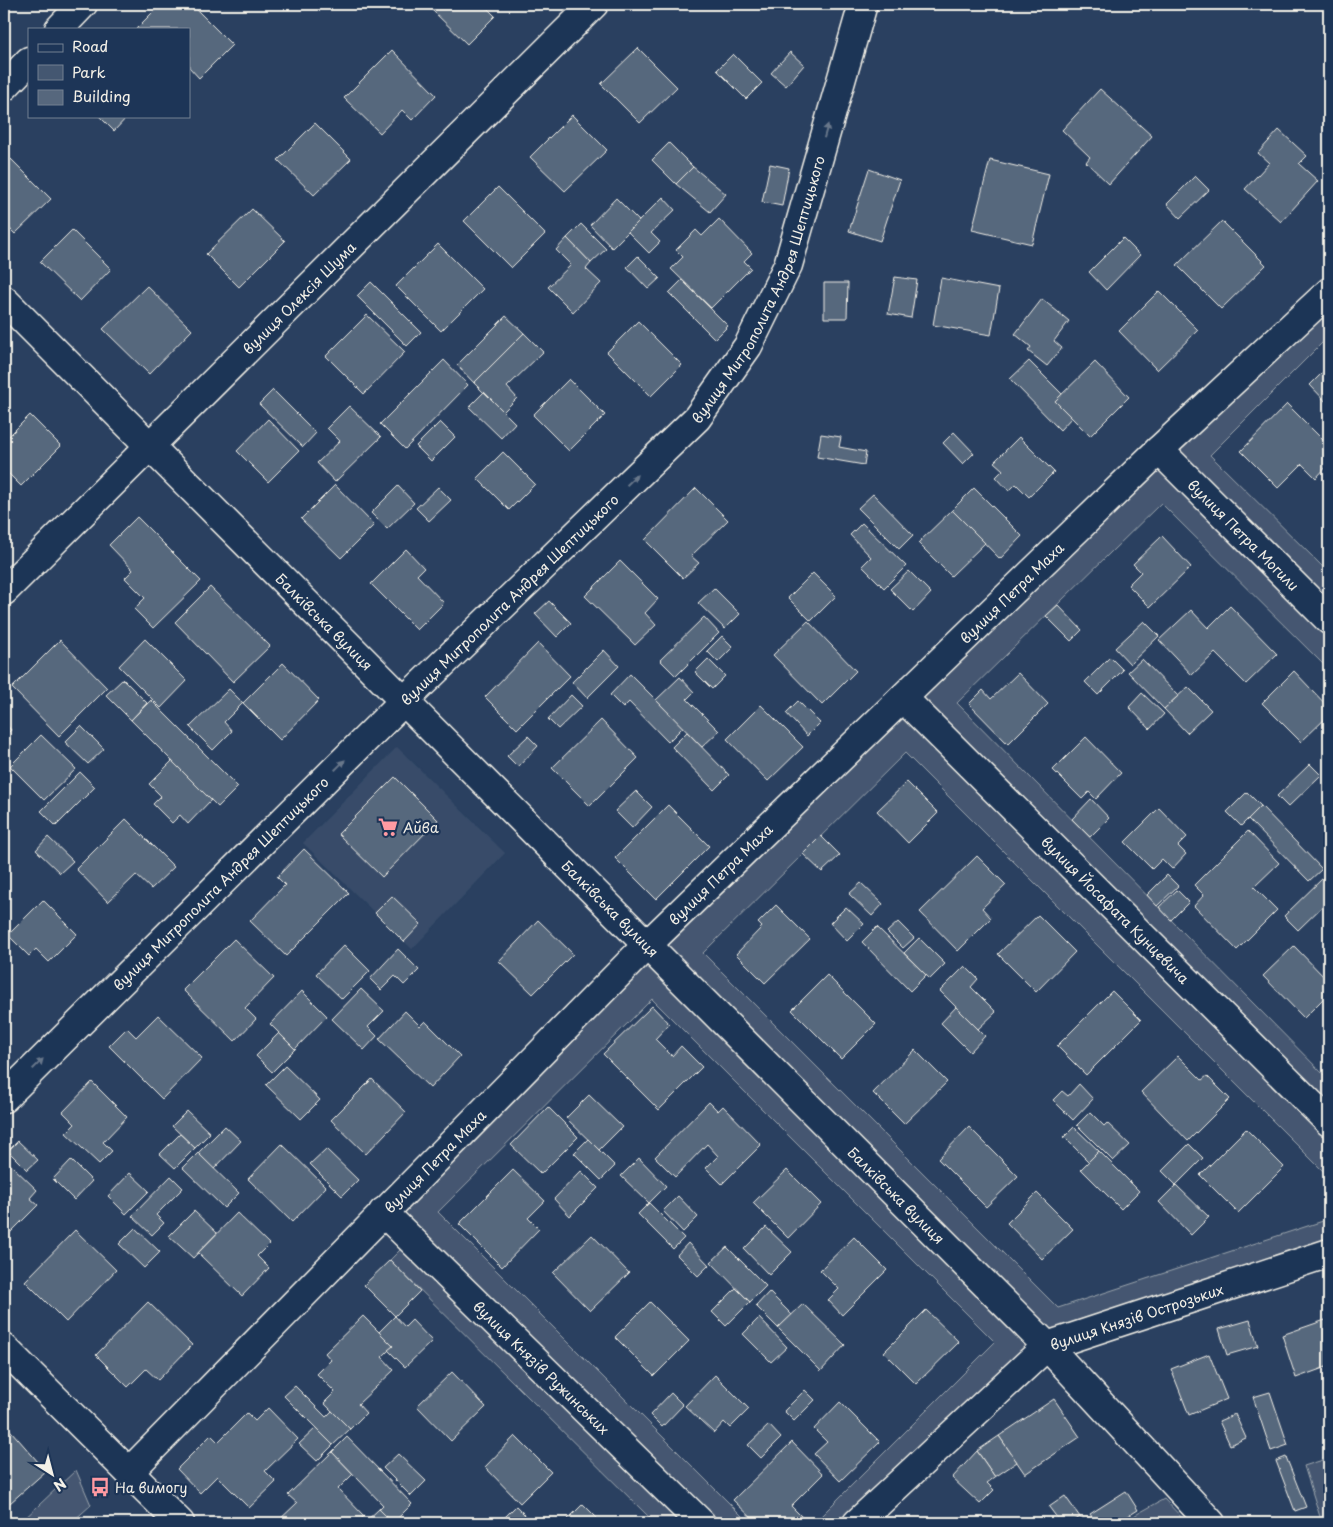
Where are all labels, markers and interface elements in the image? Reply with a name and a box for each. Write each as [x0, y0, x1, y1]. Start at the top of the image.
legend [28, 28, 190, 118]
text: Road [72, 34, 108, 57]
text: Park [72, 60, 106, 83]
text: Building [72, 84, 131, 107]
one-way arrow [822, 124, 830, 139]
street label: вулиця Митрополита Андрея Шептицького [686, 153, 829, 427]
street label: вулиця Олексія Шума [237, 236, 361, 359]
one-way arrow [626, 474, 638, 486]
street label: вулиця Петра Могили [1183, 474, 1304, 595]
street label: вулиця Митрополита Андрея Шептицького [396, 489, 623, 710]
street label: вулиця Петра Маха [955, 537, 1068, 648]
street label: Балківська вулиця [271, 568, 378, 675]
one-way arrow [334, 759, 346, 771]
street label: вулиця Митрополита Андрея Шептицького [108, 771, 333, 995]
supermarket icon: Айва [377, 816, 399, 838]
place label: Айва [403, 817, 439, 838]
street label: вулиця Петра Маха [664, 819, 777, 929]
street label: вулиця Йосафата Кунцевича [1037, 831, 1195, 988]
street label: Балківська вулиця [557, 855, 664, 962]
one-way arrow [32, 1058, 44, 1070]
street label: вулиця Петра Маха [379, 1105, 490, 1217]
street label: Балківська вулиця [843, 1142, 950, 1248]
street label: вулиця Князів Острозьких [1047, 1278, 1226, 1355]
street label: вулиця Князів Ружинських [469, 1296, 615, 1439]
north arrow [28, 1450, 78, 1500]
text: N [49, 1473, 71, 1497]
bus stop icon: На вимогу [89, 1476, 111, 1498]
place label: На вимогу [115, 1477, 187, 1498]

